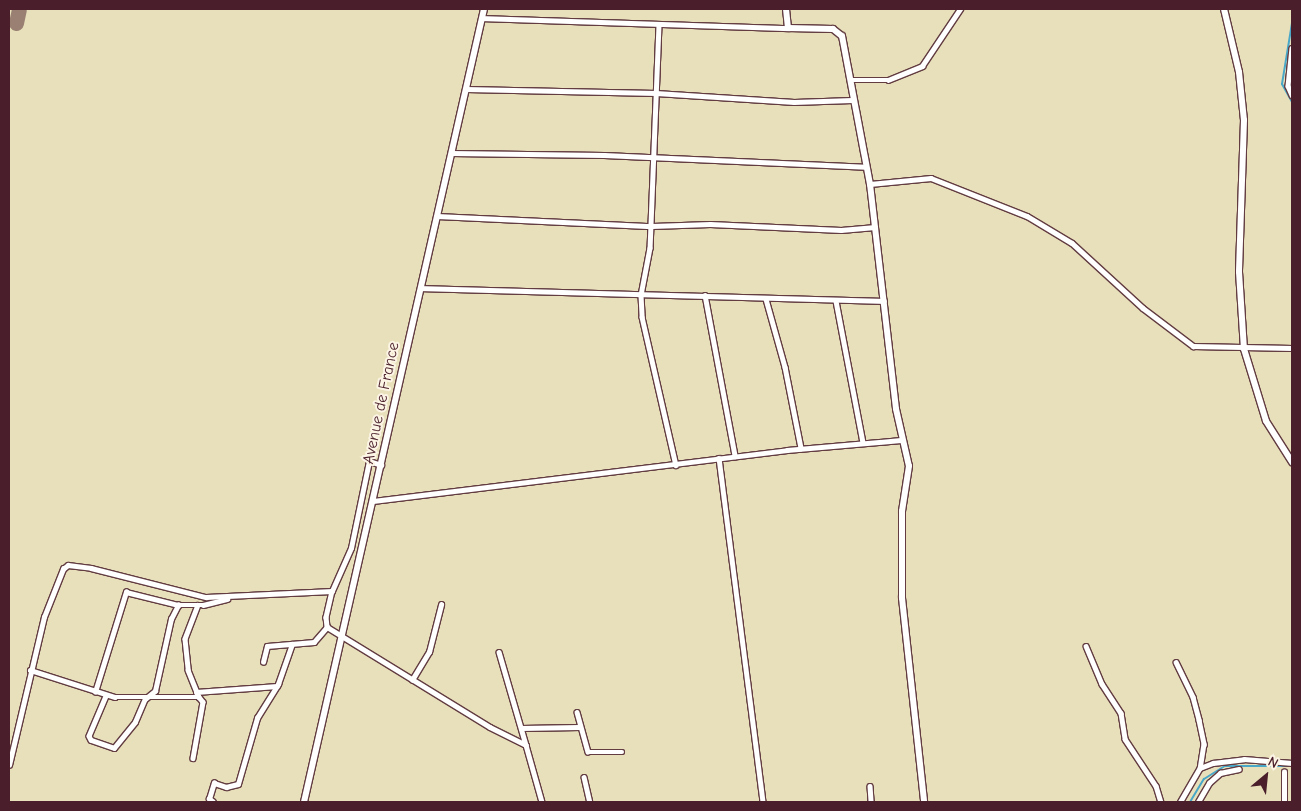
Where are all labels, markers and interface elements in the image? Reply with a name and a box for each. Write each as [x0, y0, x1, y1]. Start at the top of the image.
street label: Avenue de France [359, 340, 403, 466]
north arrow [1241, 751, 1291, 801]
text: N [1265, 753, 1281, 772]

